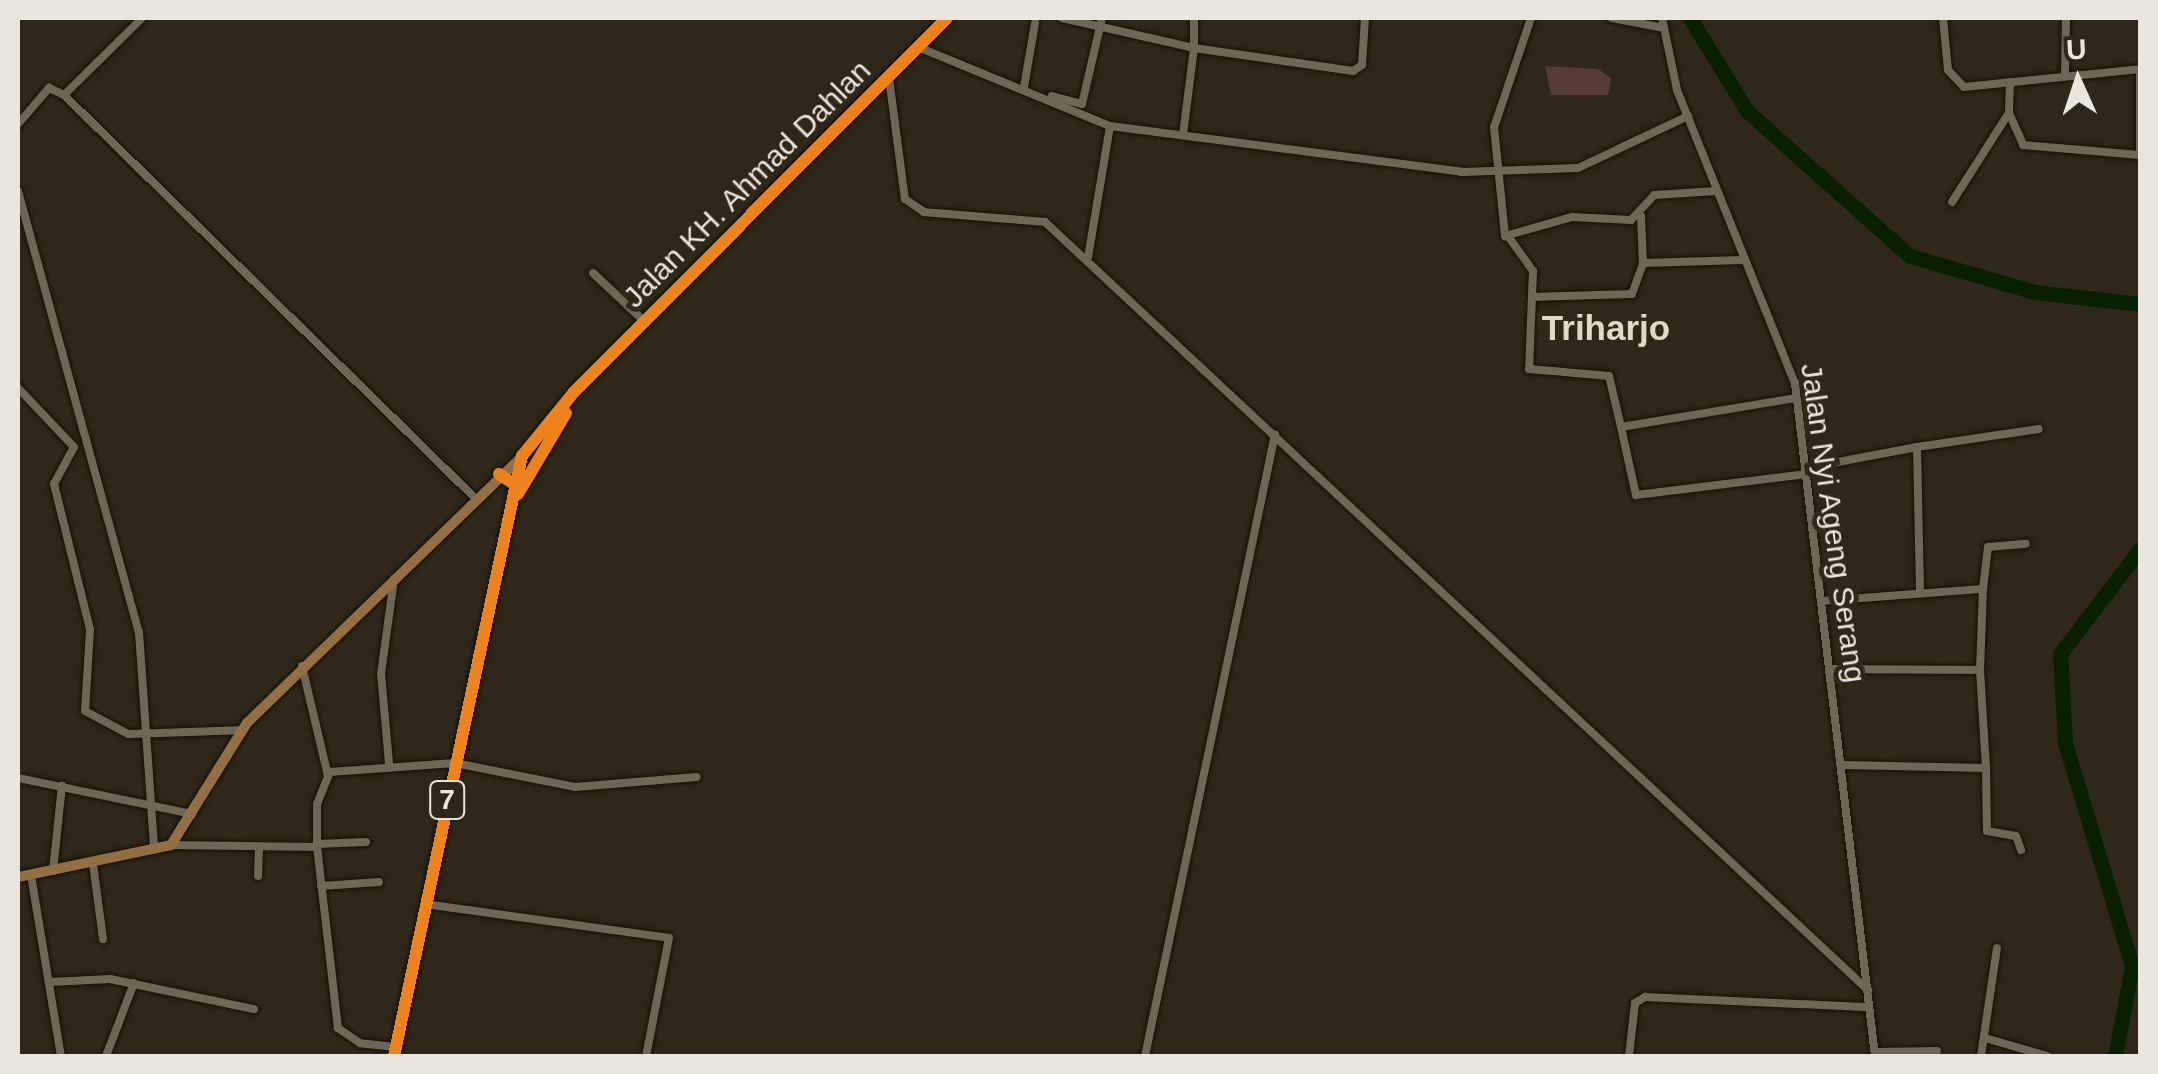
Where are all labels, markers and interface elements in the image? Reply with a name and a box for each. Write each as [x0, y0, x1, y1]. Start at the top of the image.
north arrow [2028, 30, 2128, 130]
text: U [2065, 34, 2087, 66]
street label: Jalan KH. Ahmad Dahlan [615, 52, 879, 316]
district label: Triharjo [1542, 307, 1670, 349]
street label: Jalan Nyi Ageng Serang [1793, 360, 1873, 686]
road number: 7 [427, 777, 467, 823]

